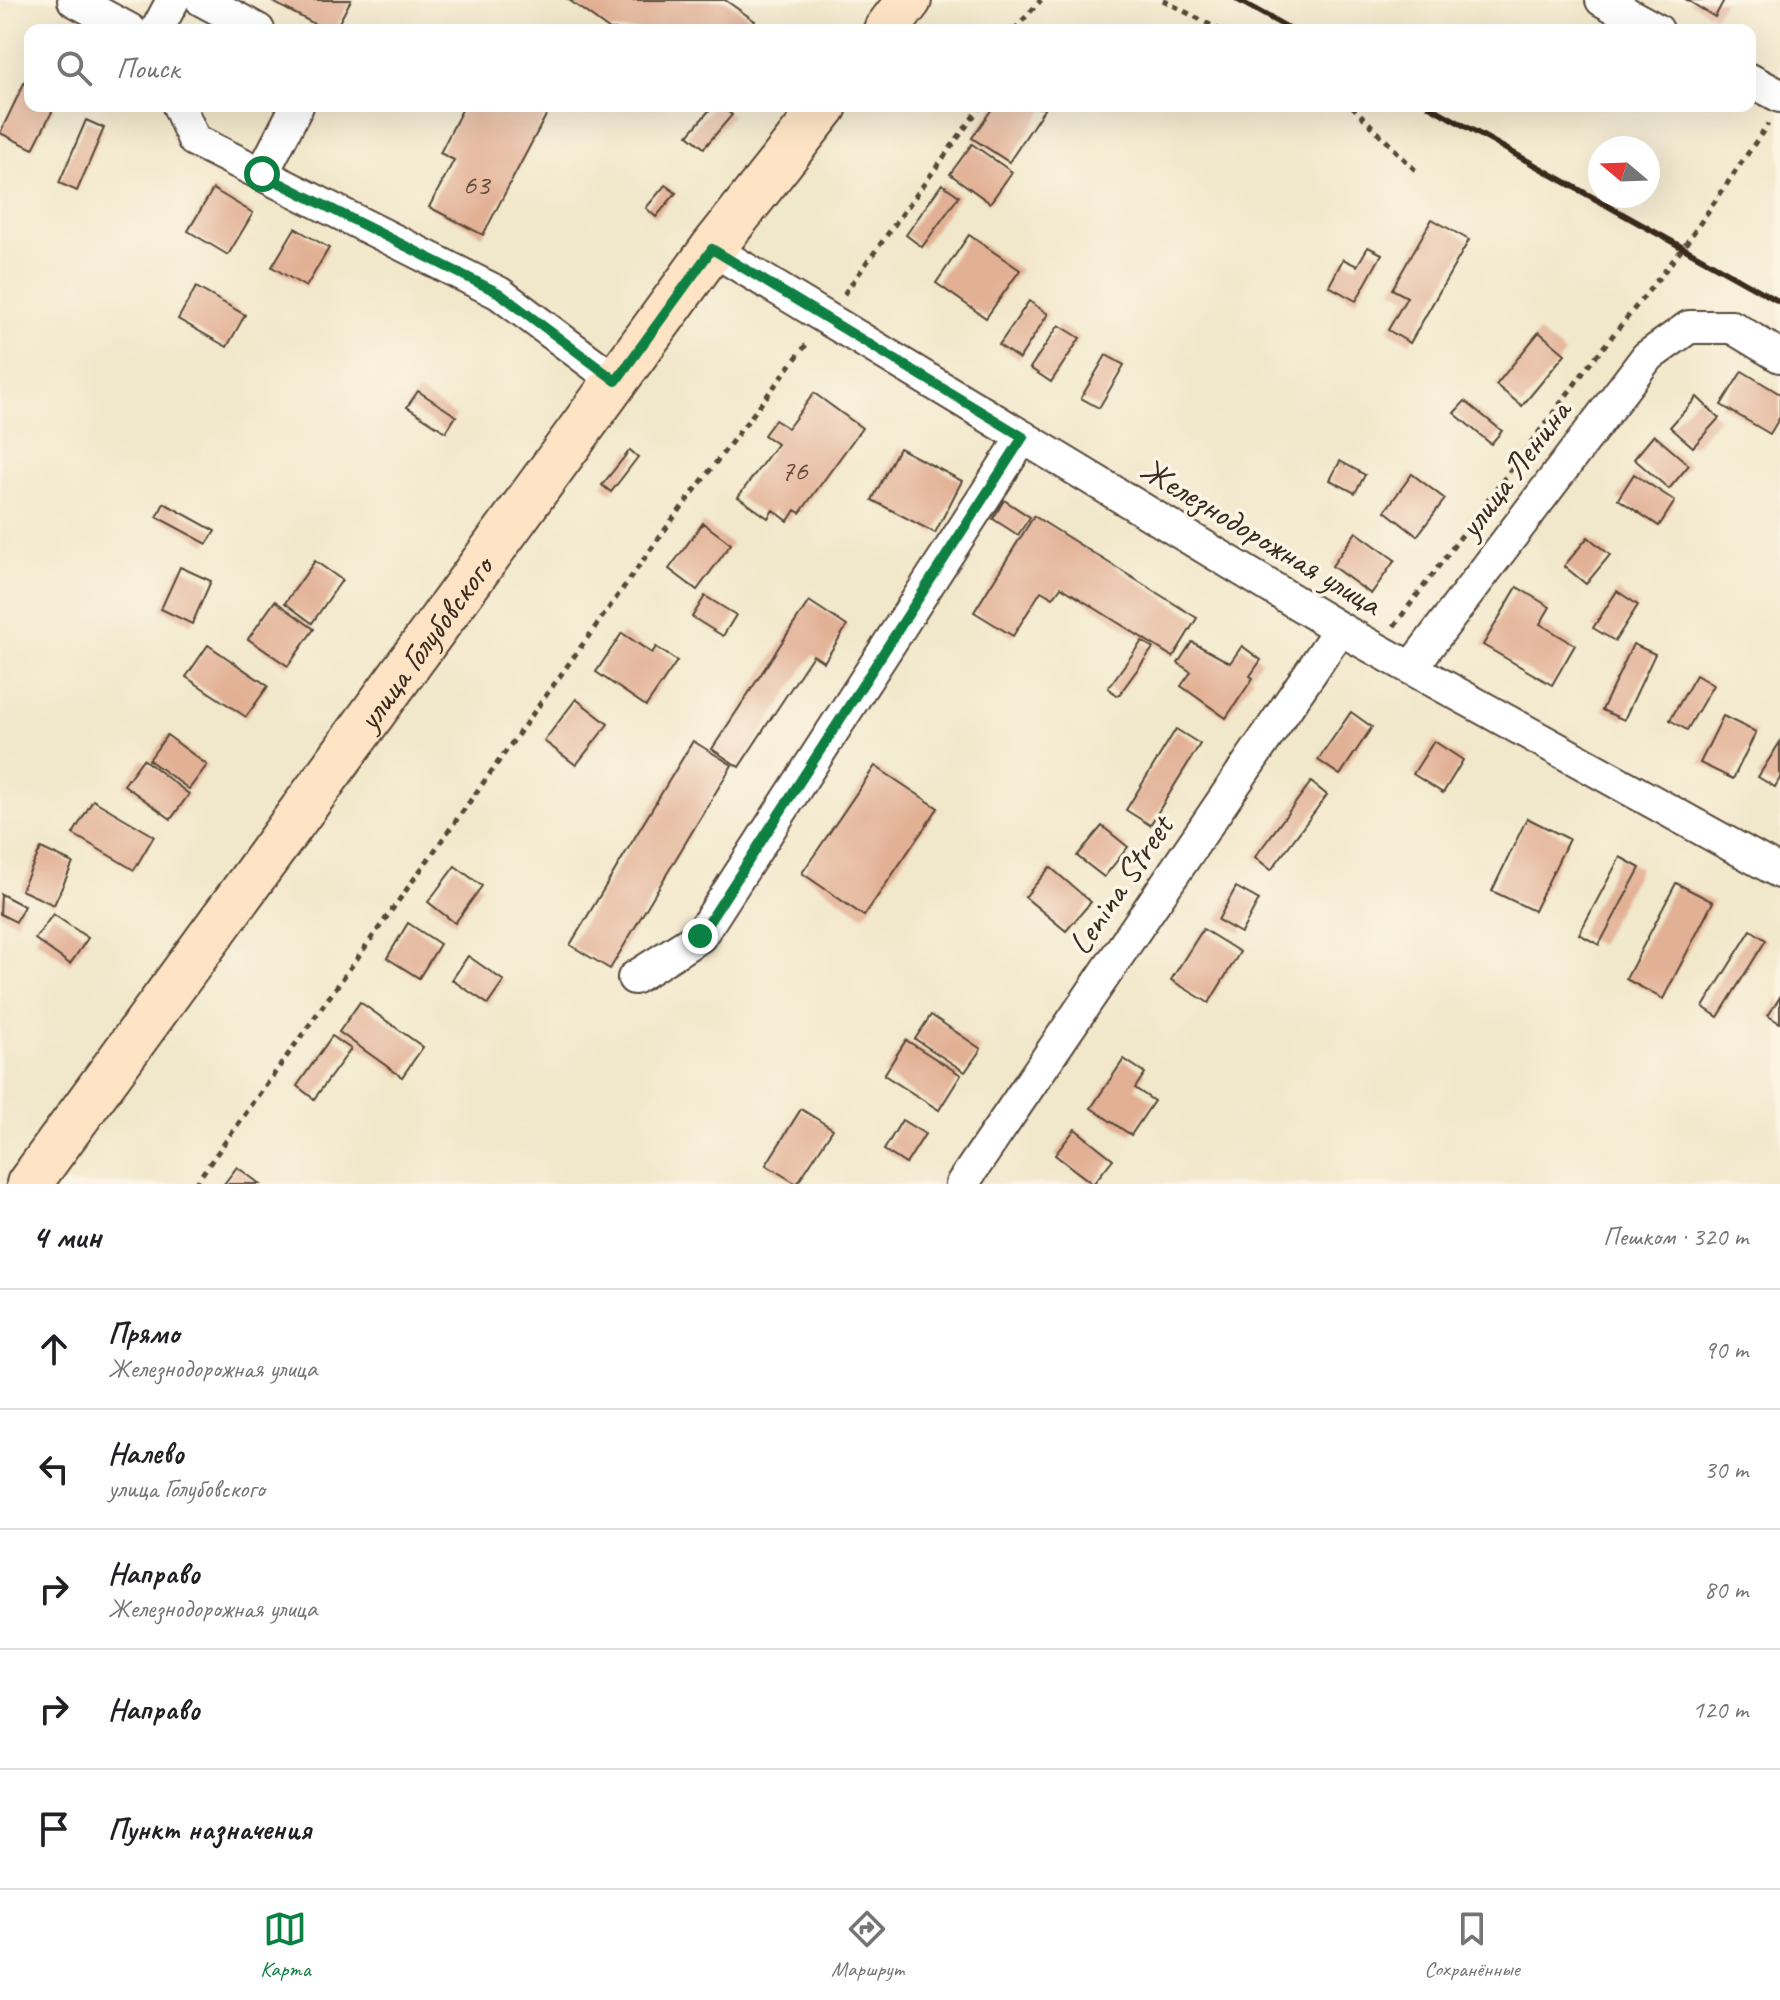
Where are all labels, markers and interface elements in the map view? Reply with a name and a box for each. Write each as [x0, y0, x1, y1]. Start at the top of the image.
search box [24, 24, 1756, 112]
icon: search [52, 46, 96, 90]
text: Поиск [116, 49, 179, 87]
north arrow [1588, 136, 1660, 208]
route start [244, 156, 280, 192]
house number: 63 [463, 165, 492, 203]
street label: улица Ленина [1447, 389, 1582, 548]
street label: Железнодорожная улица [1133, 447, 1391, 626]
house number: 76 [781, 451, 809, 489]
street label: улица Голубовского [345, 544, 504, 740]
street label: Lenina Street [1058, 804, 1184, 963]
route end [682, 918, 718, 954]
text: 4 мин [32, 1215, 101, 1258]
text: Пешком · 320 m [1603, 1220, 1748, 1253]
text: Прямо [108, 1314, 179, 1352]
icon: ahead [32, 1327, 76, 1371]
text: 90 m [1704, 1333, 1748, 1366]
text: Железнодорожная улица [108, 1352, 317, 1385]
text: Налево [108, 1434, 184, 1472]
icon: left [32, 1447, 76, 1491]
text: 30 m [1704, 1453, 1748, 1486]
text: улица Голубовского [108, 1472, 265, 1505]
text: Направо [108, 1554, 200, 1592]
icon: right [32, 1567, 76, 1611]
text: 80 m [1704, 1573, 1748, 1606]
text: Железнодорожная улица [108, 1592, 317, 1625]
icon: right [32, 1687, 76, 1731]
text: Направо [108, 1690, 200, 1728]
text: 120 m [1692, 1693, 1748, 1726]
icon: arrive [32, 1807, 76, 1851]
text: Пункт назначения [108, 1810, 311, 1848]
tab: Карта [260, 1907, 311, 1983]
tab: Маршрут [831, 1907, 904, 1983]
tab: Сохранённые [1424, 1907, 1520, 1983]

